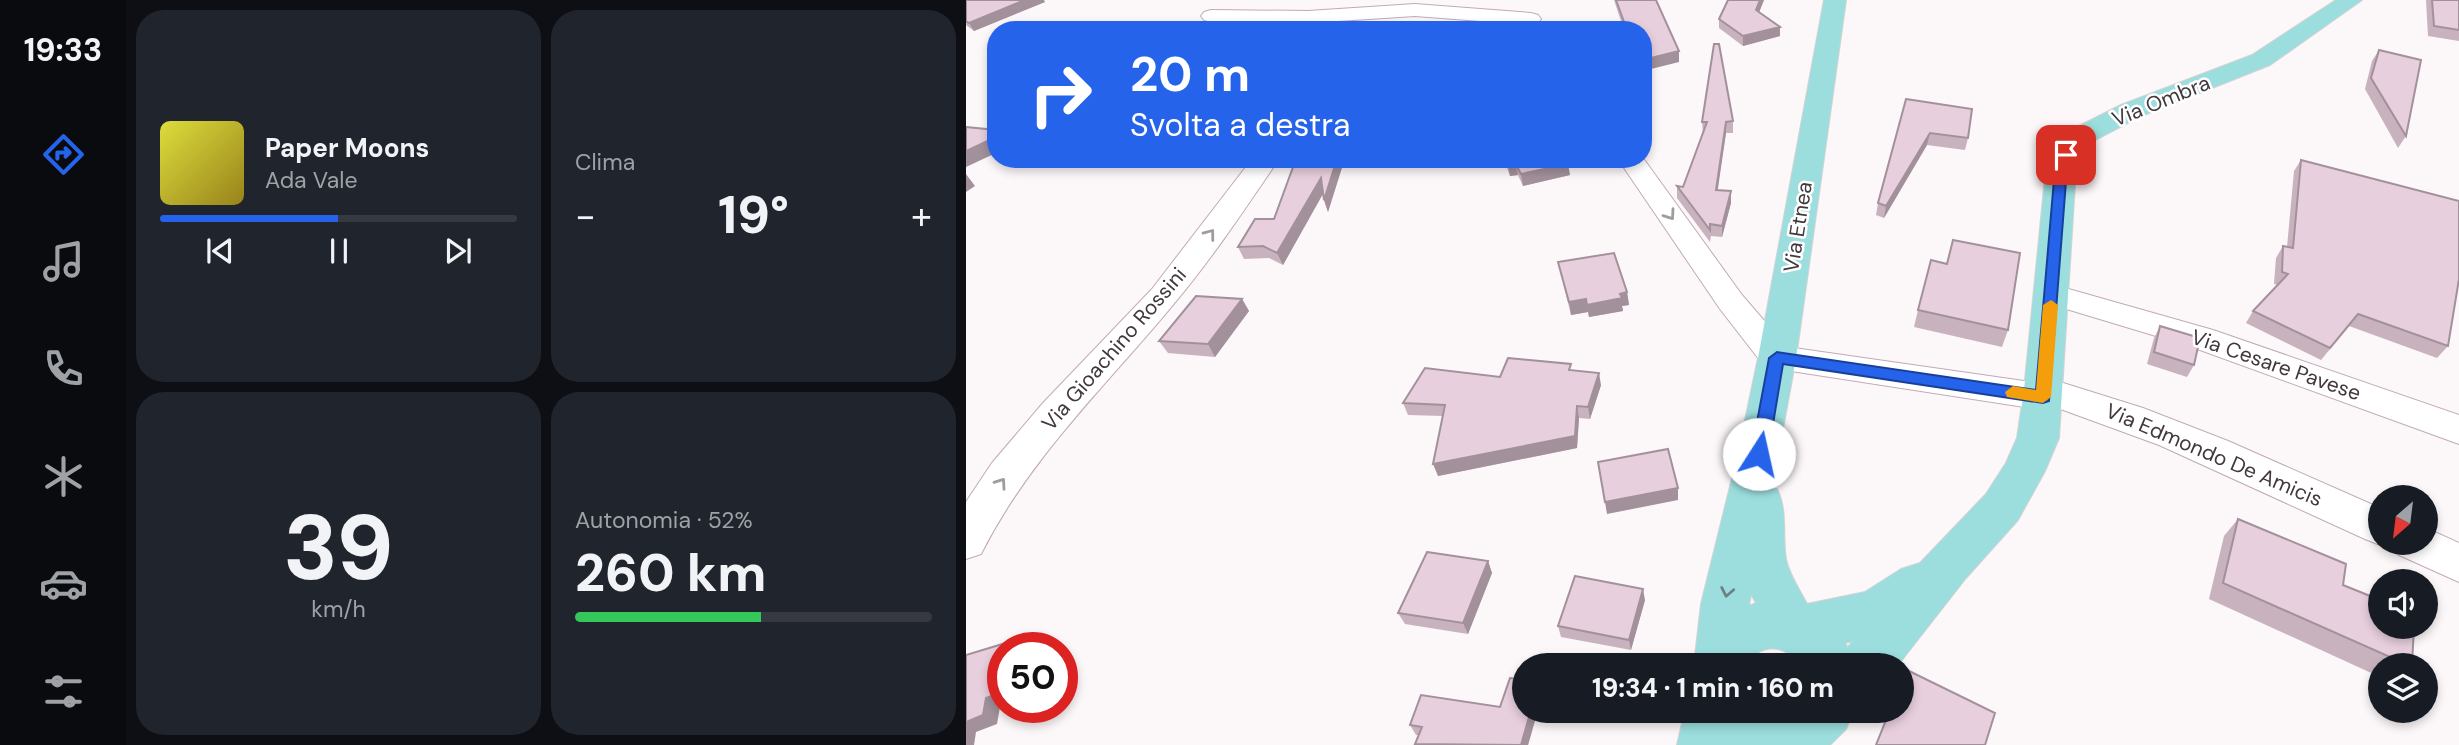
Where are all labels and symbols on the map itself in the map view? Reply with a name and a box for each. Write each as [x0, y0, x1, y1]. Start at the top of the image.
street label: Via Ombra [2108, 69, 2214, 133]
pin [2036, 125, 2096, 185]
street label: Via Etnea [1777, 180, 1819, 274]
one-way arrow [1662, 207, 1674, 220]
one-way arrow [1202, 229, 1215, 242]
street label: Via Gioachino Rossini [1035, 261, 1193, 437]
street label: Via Cesare Pavese [2187, 323, 2365, 407]
street label: Via Edmondo De Amicis [2101, 397, 2327, 513]
position arrow [1722, 417, 1796, 491]
one-way arrow [993, 478, 1005, 491]
north arrow [2368, 485, 2438, 555]
one-way arrow [1720, 586, 1735, 598]
speed limit sign: 50 [987, 632, 1078, 723]

